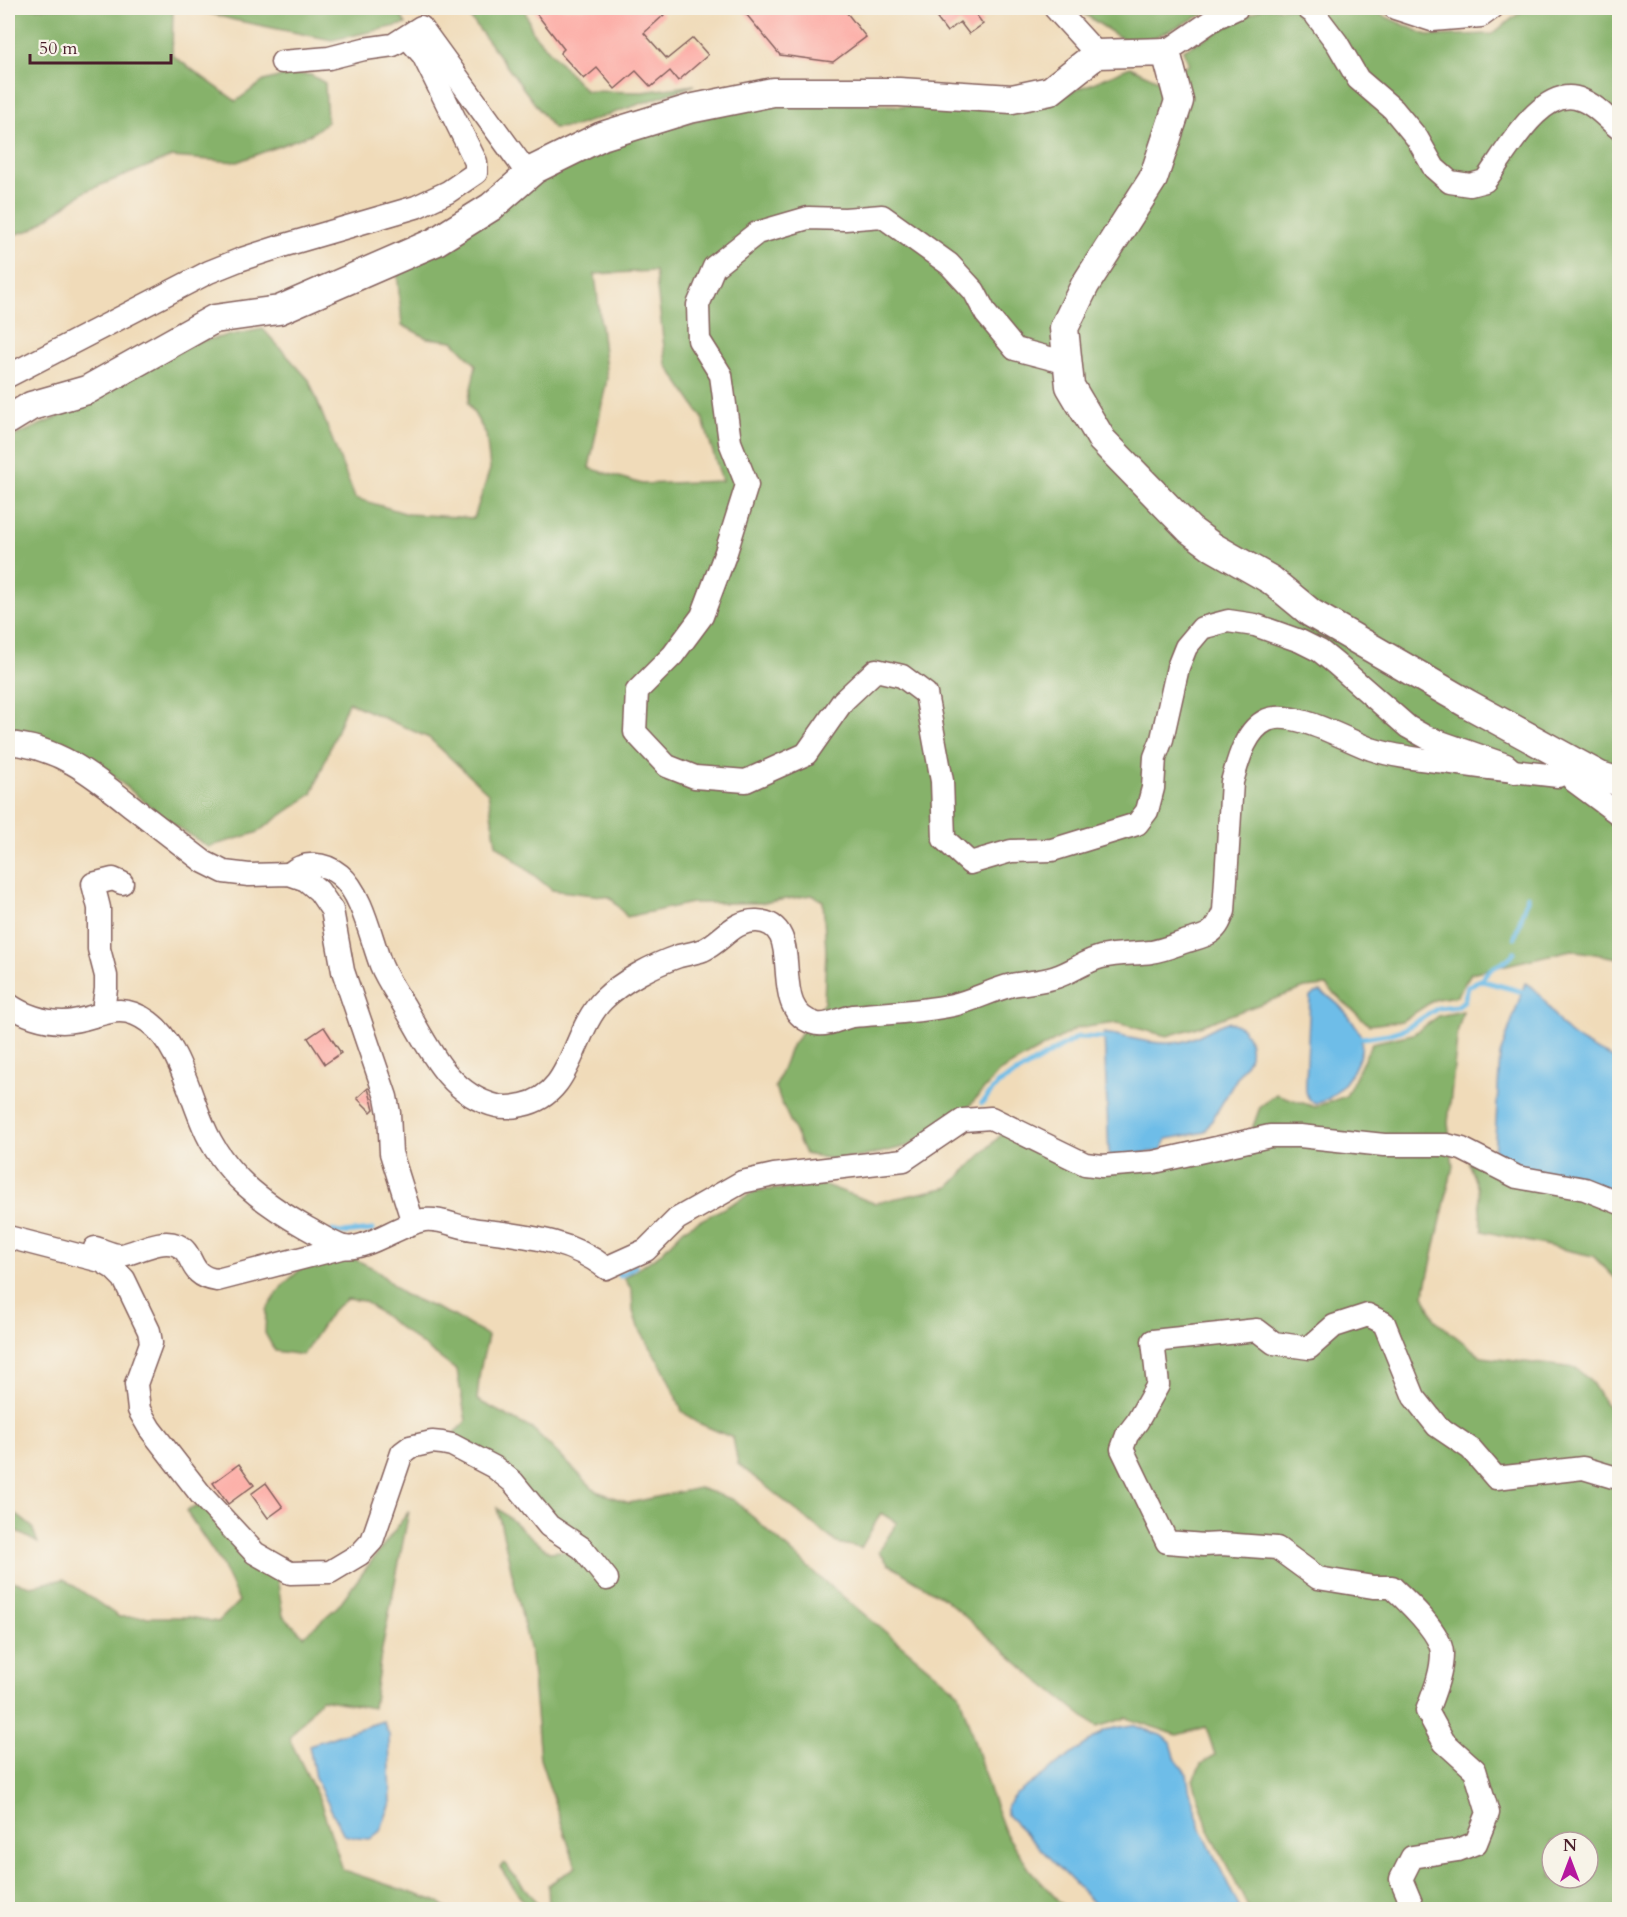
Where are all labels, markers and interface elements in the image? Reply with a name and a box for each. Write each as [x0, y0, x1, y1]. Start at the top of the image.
scale bar [30, 27, 171, 65]
text: 50 m [39, 36, 78, 61]
north arrow [1540, 1830, 1600, 1890]
text: N [1563, 1835, 1577, 1857]

